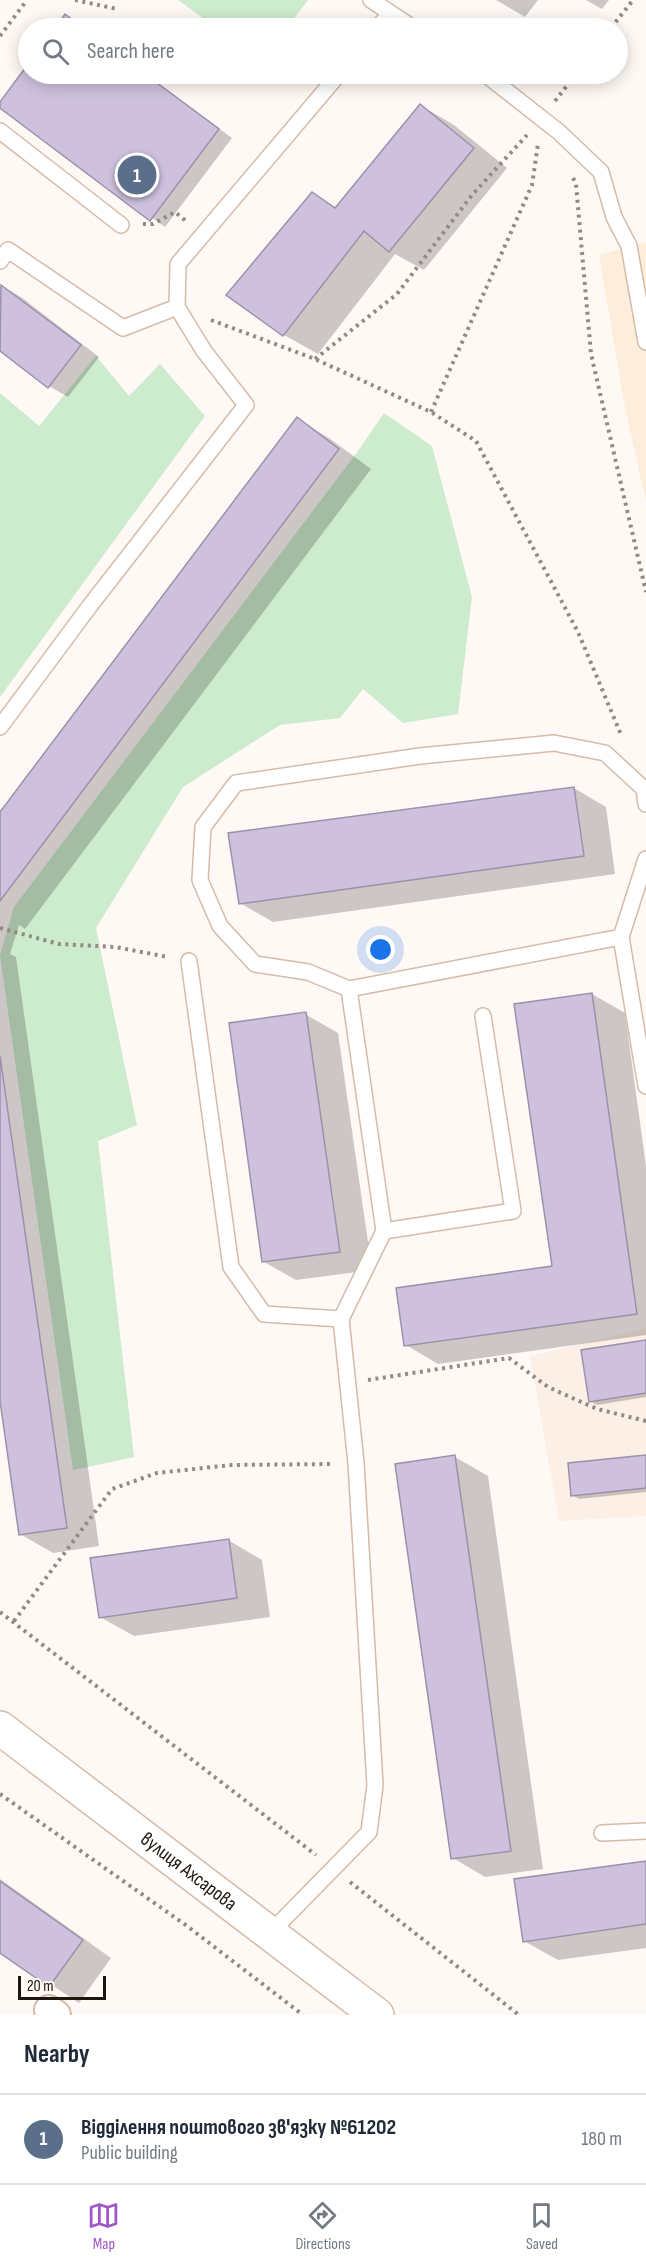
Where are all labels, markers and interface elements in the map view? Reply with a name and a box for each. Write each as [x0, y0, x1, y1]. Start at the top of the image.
search box [18, 18, 628, 84]
icon: search [39, 35, 72, 68]
text: Search here [87, 38, 174, 65]
pin: 1 [118, 152, 156, 198]
your location [366, 935, 395, 964]
street label: вулиця Ахсарова [136, 1827, 242, 1916]
scale bar [18, 1973, 106, 2000]
text: 20 m [27, 1977, 54, 1996]
text: Nearby [24, 2039, 90, 2070]
text: Відділення поштового зв'язку №61202 [81, 2114, 396, 2141]
text: 1 [40, 2127, 47, 2151]
text: 180 m [581, 2127, 622, 2151]
text: Public building [81, 2141, 178, 2165]
tab: Map [87, 2199, 120, 2254]
tab: Directions [295, 2199, 350, 2254]
tab: Saved [525, 2199, 558, 2254]

